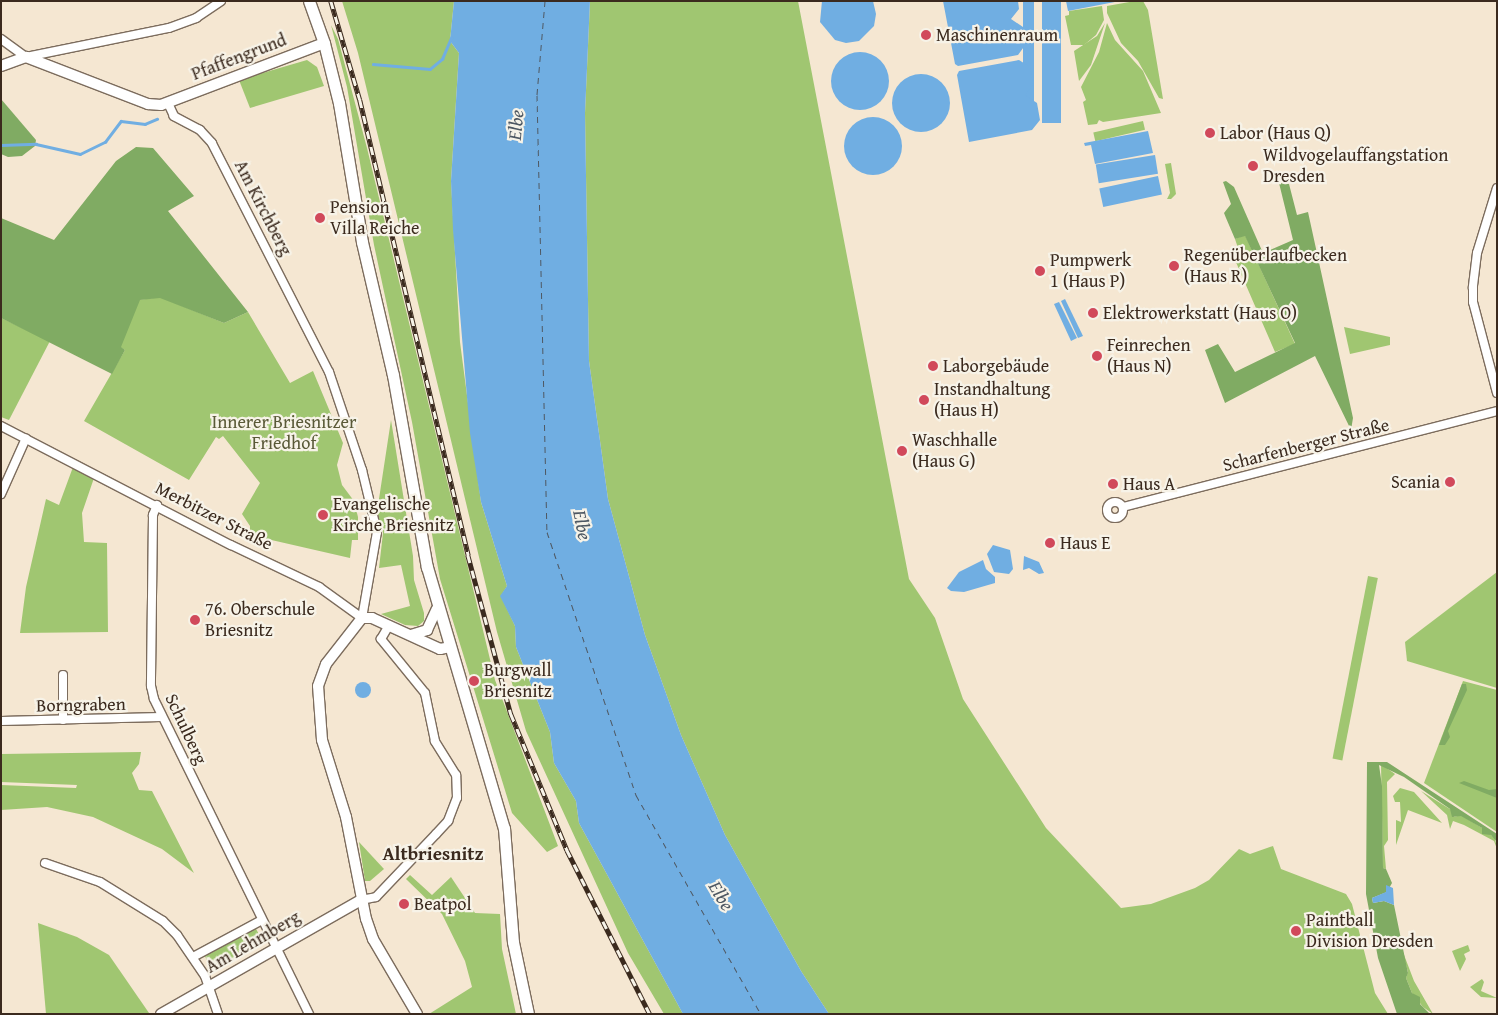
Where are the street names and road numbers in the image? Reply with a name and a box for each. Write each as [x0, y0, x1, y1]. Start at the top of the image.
street label: Pfaffengrund [189, 29, 289, 85]
street label: Am Kirchberg [230, 157, 296, 259]
street label: Scharfenberger Straße [1221, 414, 1391, 476]
street label: Merbitzer Straße [152, 477, 276, 555]
street label: Schulberg [160, 690, 212, 768]
street label: Borngraben [36, 693, 126, 717]
street label: Am Lehmberg [202, 906, 304, 978]

